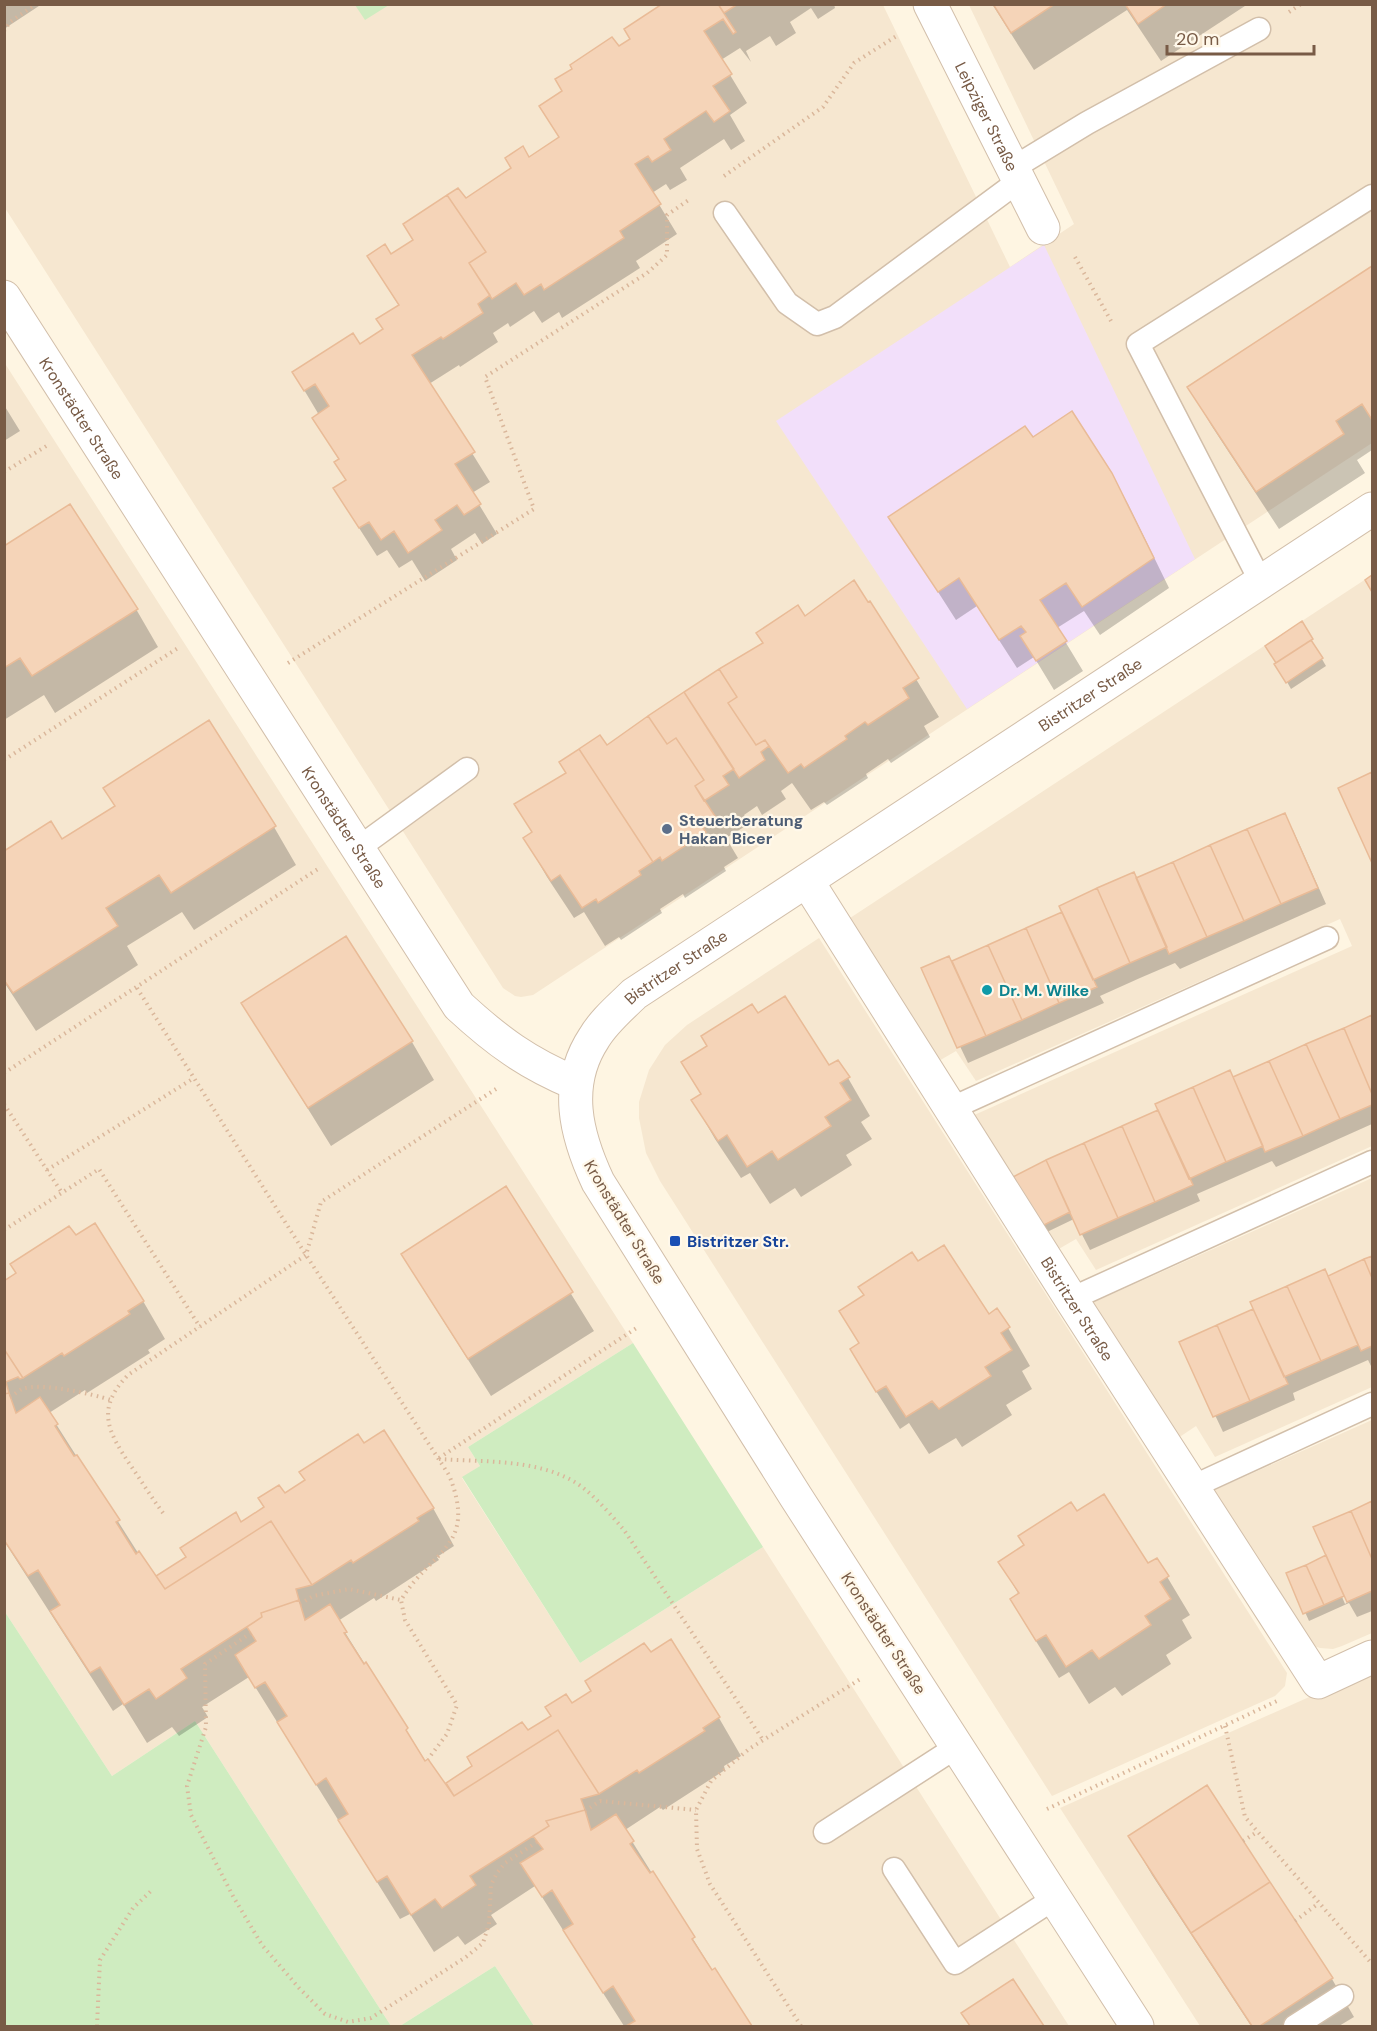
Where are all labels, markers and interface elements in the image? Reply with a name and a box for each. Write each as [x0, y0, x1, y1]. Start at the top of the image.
scale bar [1167, 18, 1314, 56]
text: 20 m [1176, 27, 1219, 51]
street label: Leipziger Straße [950, 59, 1023, 175]
street label: Kronstädter Straße [34, 353, 128, 484]
street label: Bistritzer Straße [1034, 653, 1146, 736]
street label: Kronstädter Straße [297, 762, 391, 893]
place label: Steuerberatung Hakan Bicer [679, 810, 803, 849]
marker: Steuerberatung Hakan Bicer [660, 822, 674, 836]
street label: Bistritzer Straße [620, 925, 732, 1009]
place label: Dr. M. Wilke [999, 980, 1089, 1001]
marker: Dr. M. Wilke [980, 983, 994, 997]
street label: Kronstädter Straße [579, 1156, 670, 1288]
place label: Bistritzer Str. [687, 1231, 789, 1252]
marker: Bistritzer Str. [668, 1234, 682, 1248]
street label: Bistritzer Straße [1036, 1253, 1118, 1365]
street label: Kronstädter Straße [836, 1568, 931, 1698]

